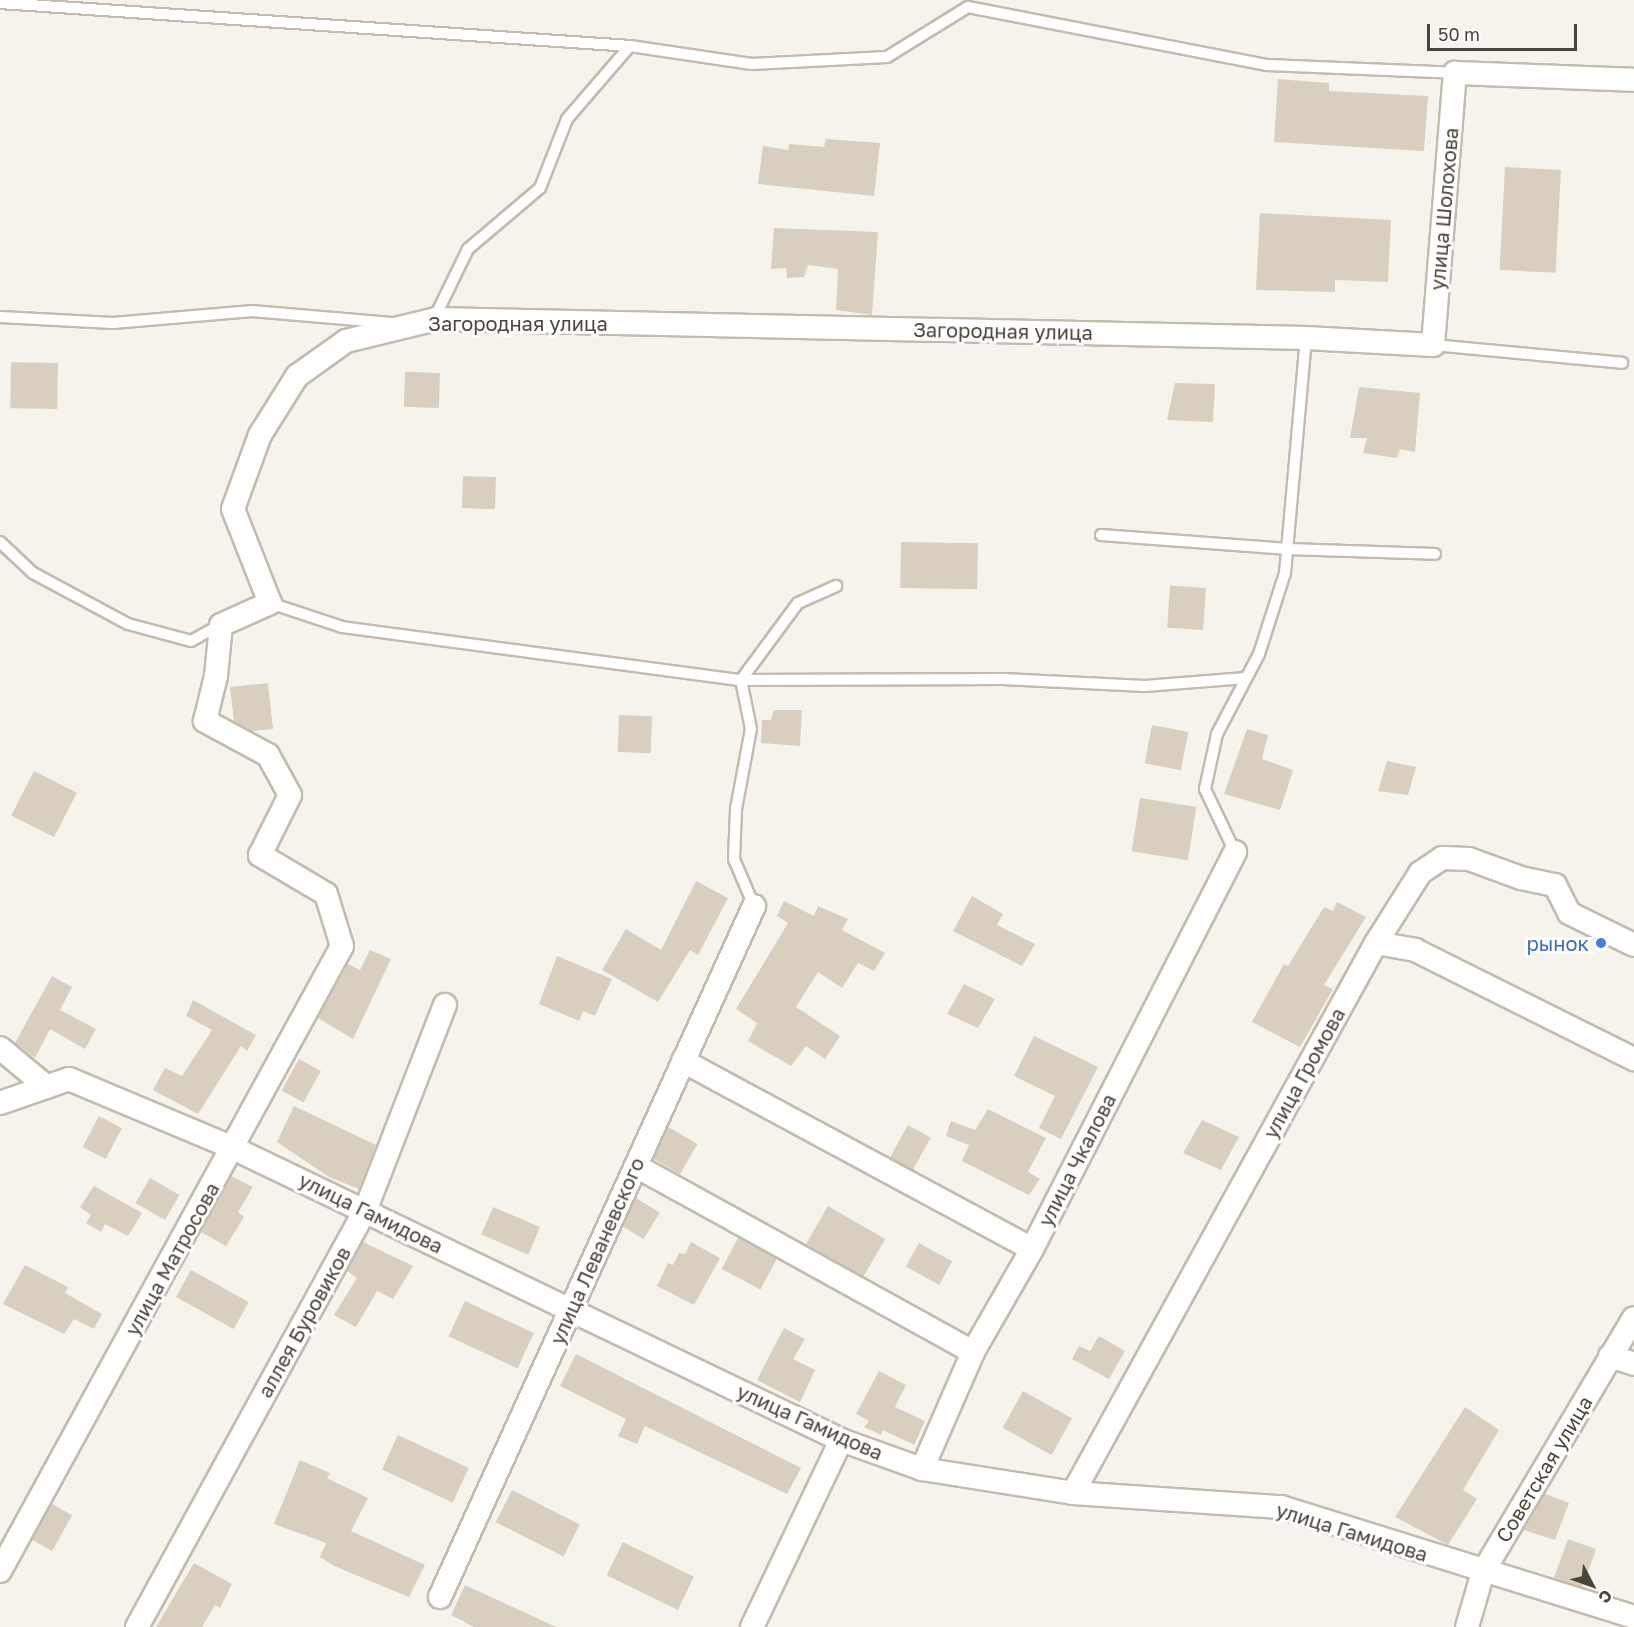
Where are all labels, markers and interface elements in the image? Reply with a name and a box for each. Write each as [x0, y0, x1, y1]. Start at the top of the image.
scale bar [1430, 12, 1580, 50]
text: 50 m [1438, 23, 1480, 45]
street label: улица Шолохова [1425, 127, 1463, 291]
street label: Загородная улица [428, 311, 608, 335]
street label: Загородная улица [913, 317, 1093, 345]
place label: рынок [1526, 931, 1589, 955]
marker: рынок [1594, 936, 1608, 950]
street label: улица Громова [1258, 1003, 1350, 1143]
street label: улица Чкалова [1033, 1090, 1121, 1230]
street label: улица Леваневского [545, 1154, 649, 1348]
street label: улица Гамидова [295, 1168, 447, 1258]
street label: улица Матросова [120, 1178, 224, 1340]
street label: аллея Буровиков [253, 1242, 355, 1402]
street label: улица Гамидова [733, 1379, 887, 1465]
street label: Советская улица [1491, 1392, 1597, 1546]
street label: улица Гамидова [1273, 1498, 1431, 1566]
north arrow [1562, 1555, 1622, 1615]
text: С [1594, 1586, 1617, 1608]

